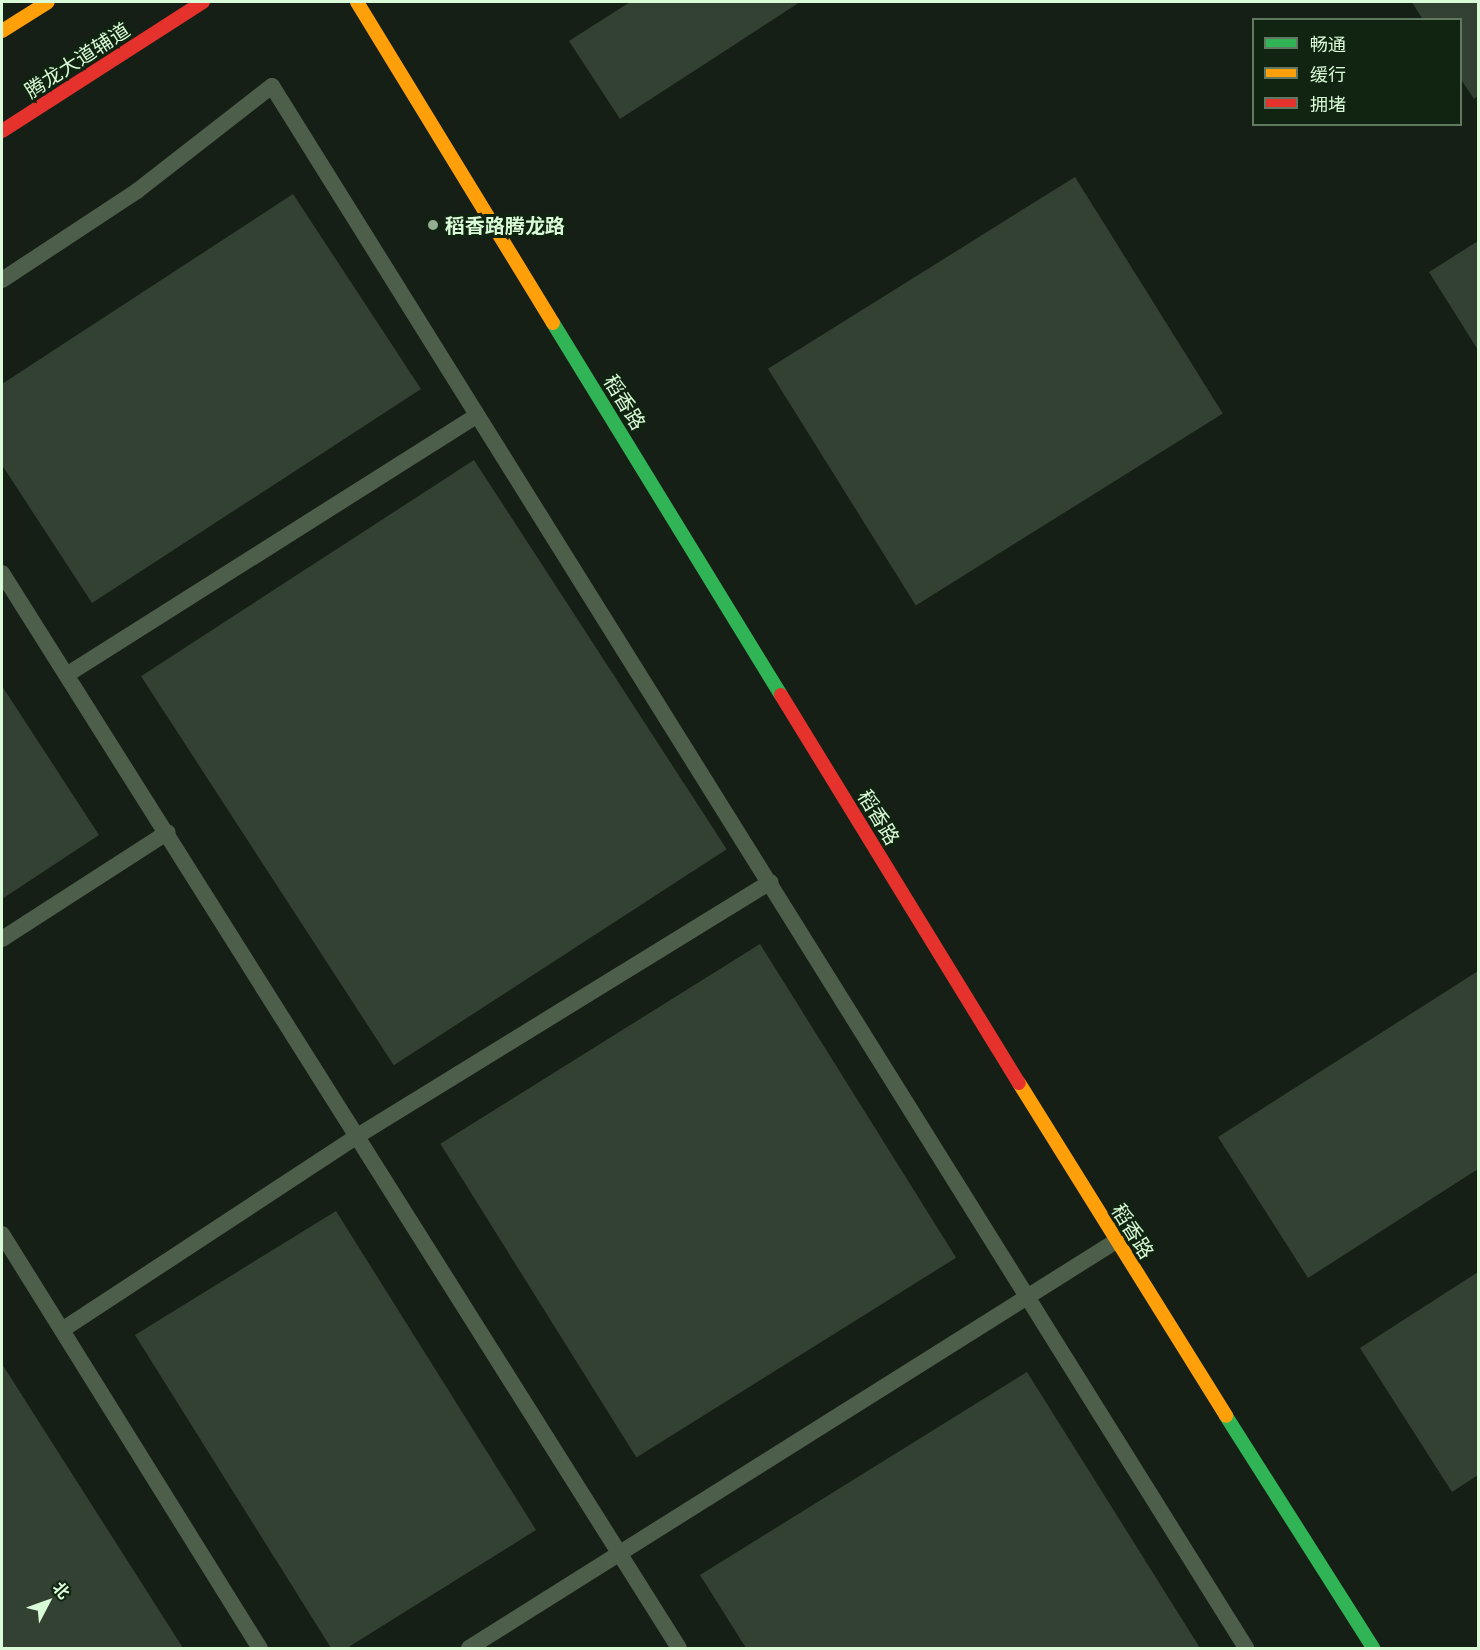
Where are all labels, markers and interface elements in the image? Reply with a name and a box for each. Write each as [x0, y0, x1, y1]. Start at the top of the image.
street label: 腾龙大道辅道 [20, 17, 134, 103]
legend [1252, 18, 1462, 126]
text: 畅通 [1310, 33, 1346, 56]
text: 缓行 [1310, 63, 1346, 86]
text: 拥堵 [1310, 93, 1346, 116]
place label: 稻香路腾龙路 [445, 213, 565, 237]
marker: 稻香路腾龙路 [426, 218, 440, 232]
street label: 稻香路 [599, 370, 651, 434]
street label: 稻香路 [853, 785, 905, 849]
street label: 稻香路 [1107, 1199, 1159, 1263]
north arrow [18, 1572, 78, 1632]
text: 北 [49, 1578, 74, 1603]

